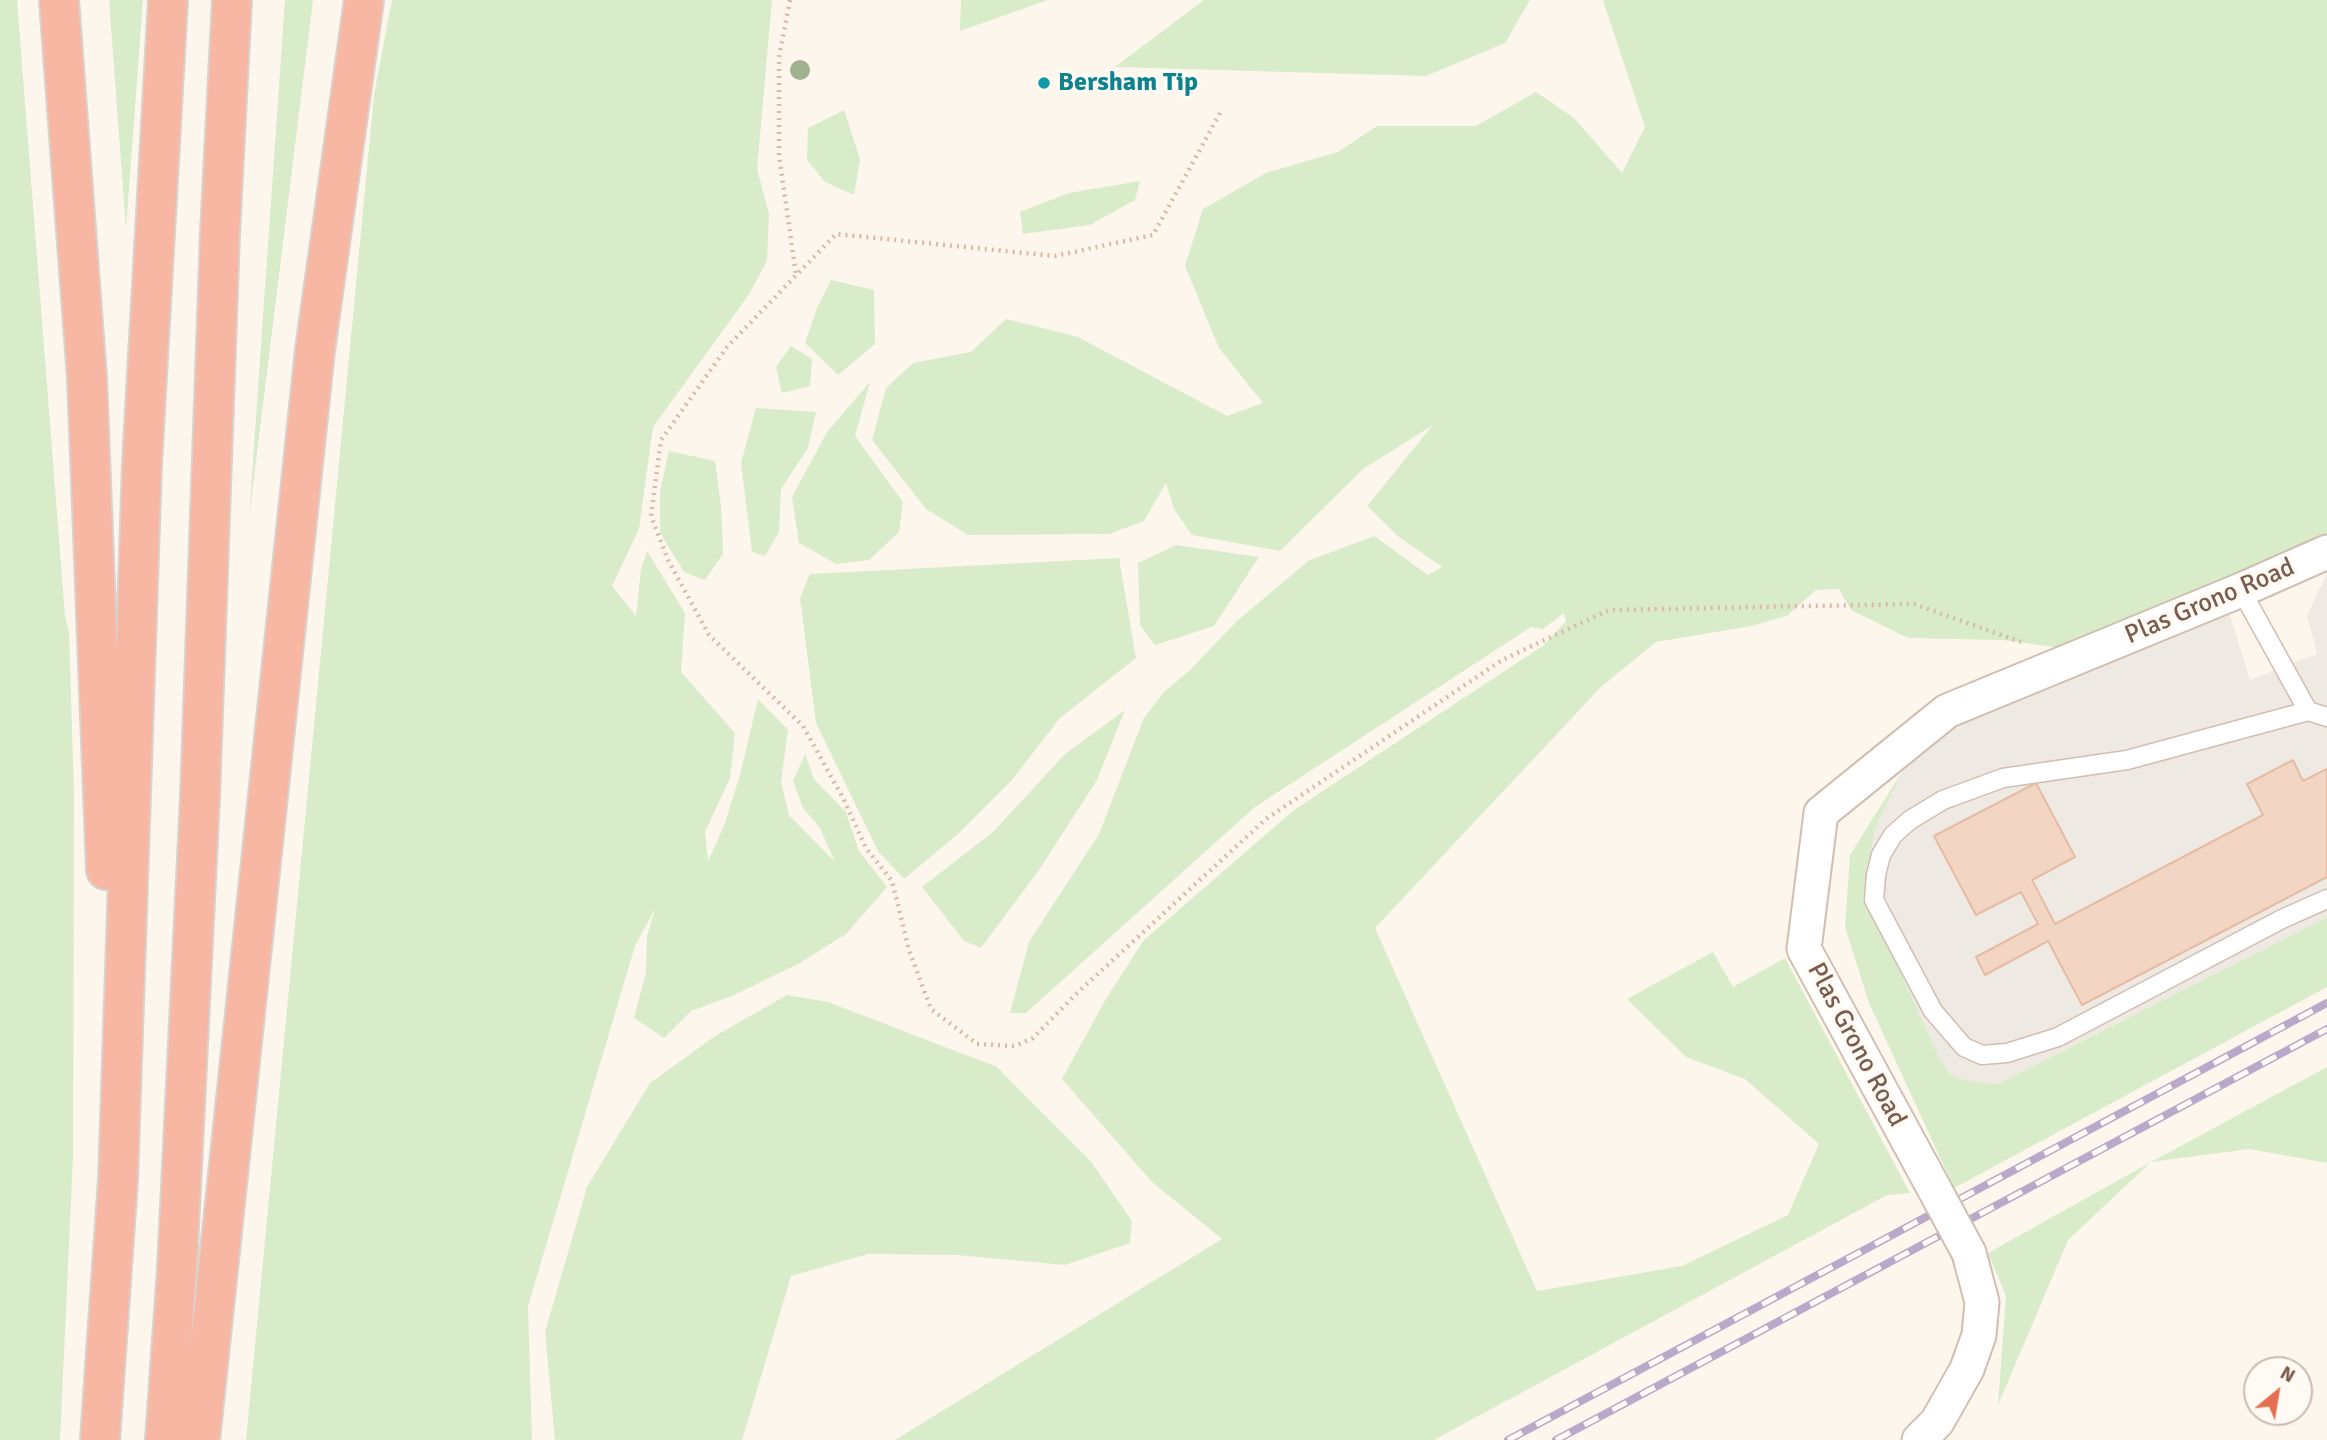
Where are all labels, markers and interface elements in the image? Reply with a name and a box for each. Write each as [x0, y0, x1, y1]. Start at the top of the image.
place label: Bersham Tip [1058, 67, 1198, 99]
marker: Bersham Tip [1036, 75, 1052, 91]
street label: Plas Grono Road [2121, 552, 2299, 652]
street label: Plas Grono Road [1800, 958, 1912, 1132]
north arrow [2243, 1356, 2313, 1426]
text: N [2276, 1361, 2299, 1388]

